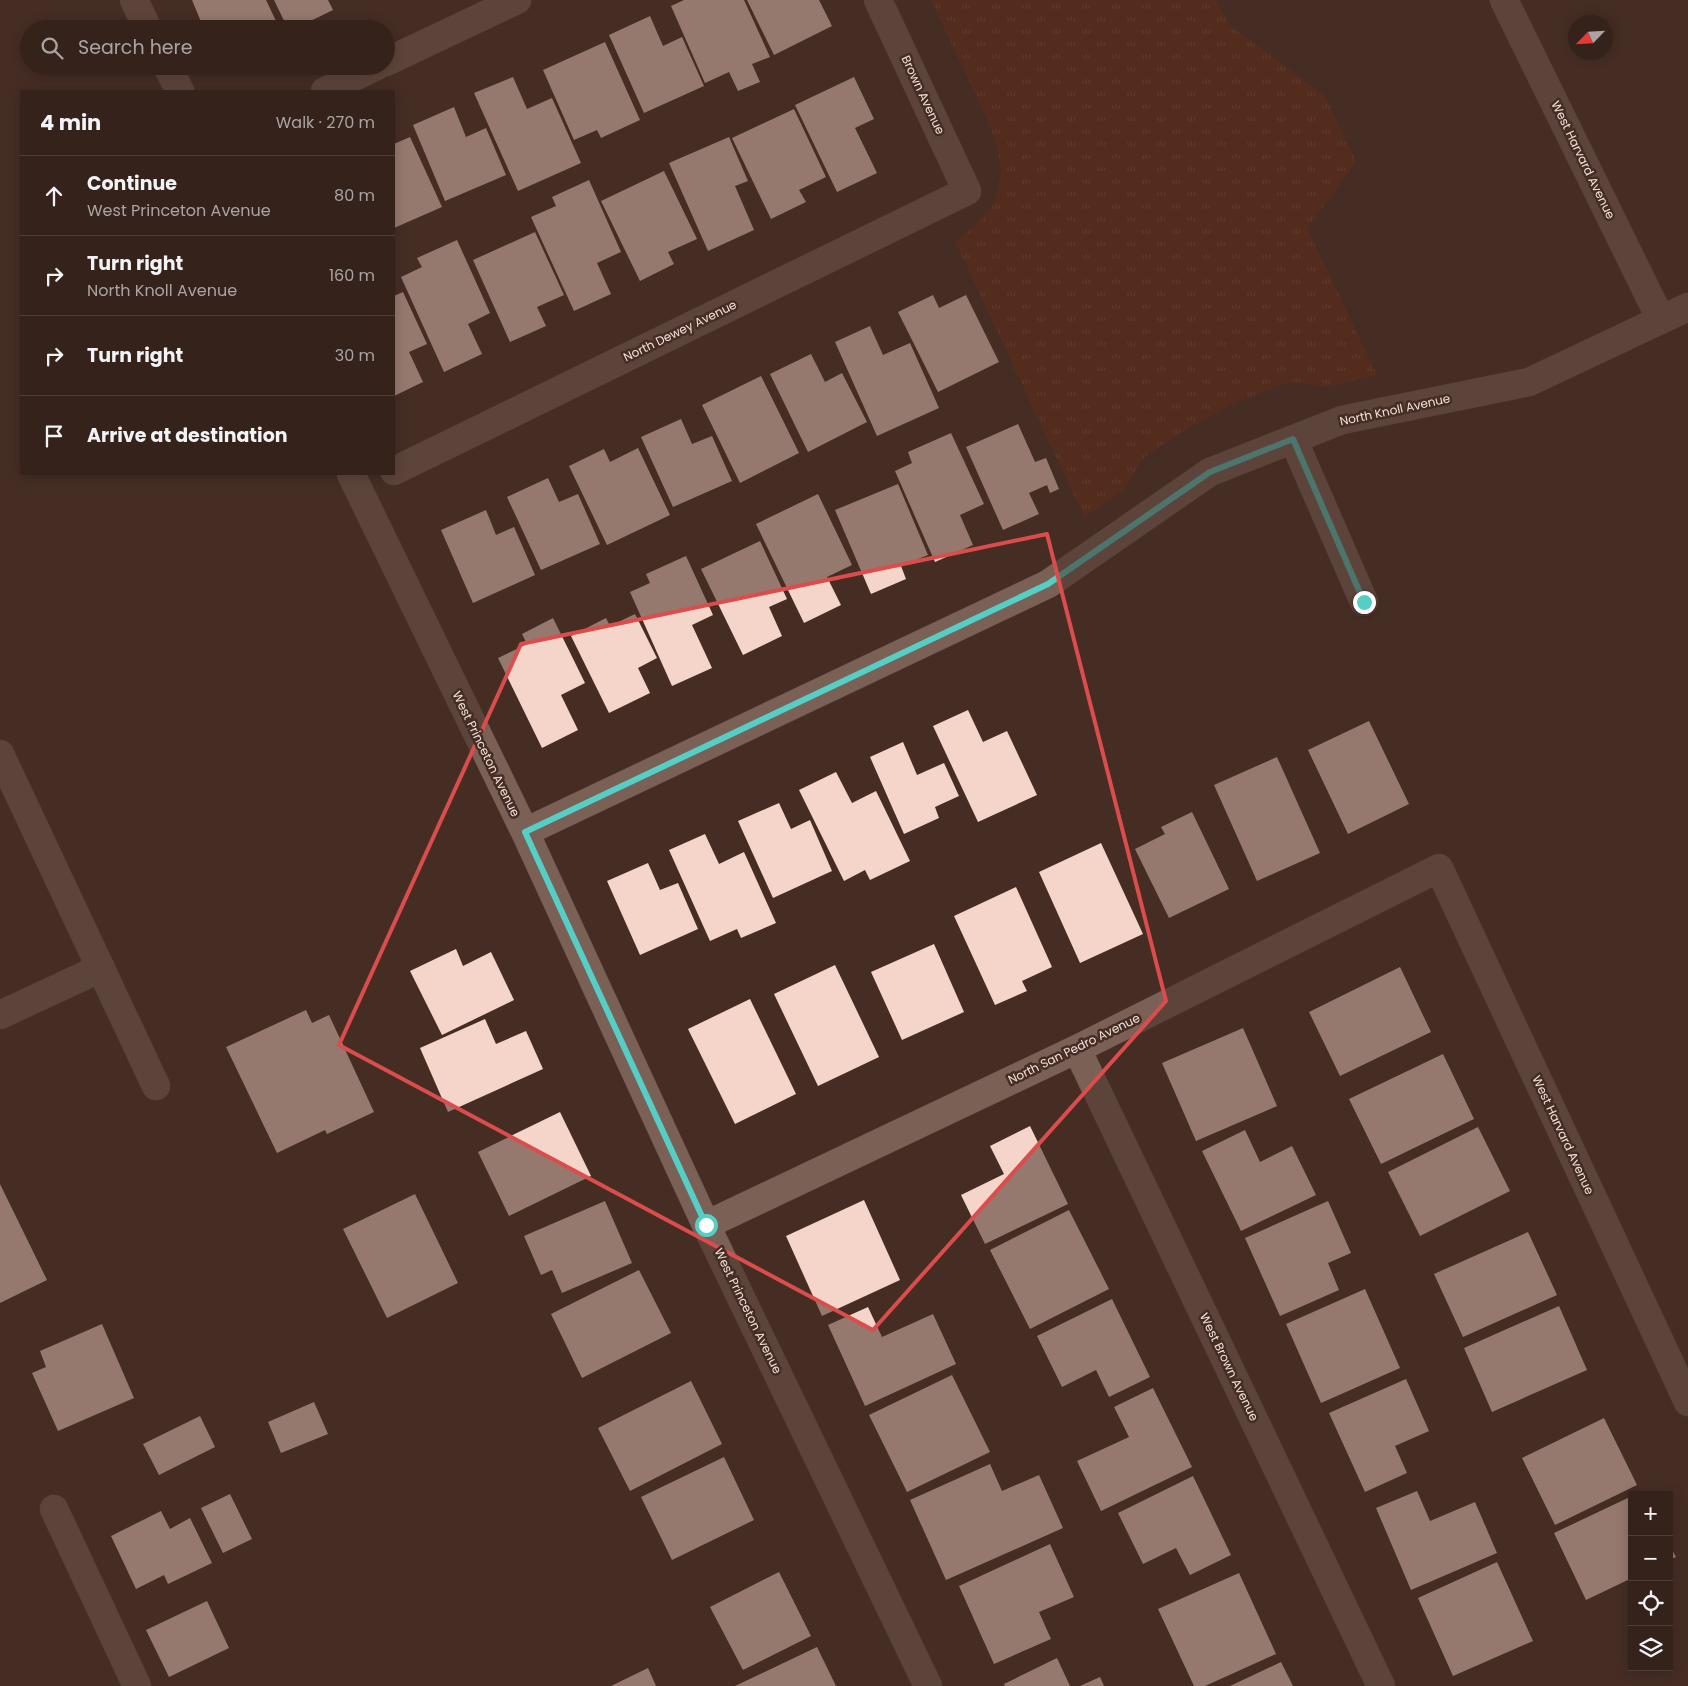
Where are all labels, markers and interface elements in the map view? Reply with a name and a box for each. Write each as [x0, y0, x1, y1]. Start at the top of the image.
north arrow [1568, 15, 1613, 60]
search box [20, 20, 395, 75]
icon: search [38, 34, 66, 62]
text: Search here [78, 34, 192, 61]
street label: Brown Avenue [898, 53, 949, 137]
street label: West Harvard Avenue [1547, 98, 1619, 222]
text: 4 min [40, 108, 101, 137]
text: Walk · 270 m [276, 111, 375, 134]
text: Continue [87, 170, 177, 197]
icon: ahead [40, 182, 68, 210]
text: 80 m [334, 184, 375, 207]
text: West Princeton Avenue [87, 199, 271, 222]
text: Turn right [87, 250, 183, 277]
icon: right [40, 262, 68, 290]
text: 160 m [329, 264, 375, 287]
text: North Knoll Avenue [87, 279, 237, 302]
street label: North Dewey Avenue [620, 296, 739, 365]
icon: right [40, 342, 68, 370]
text: Turn right [87, 342, 183, 369]
text: 30 m [335, 344, 375, 367]
street label: North Knoll Avenue [1338, 389, 1452, 430]
icon: arrive [40, 422, 68, 450]
text: Arrive at destination [87, 422, 288, 449]
route end [1353, 591, 1376, 614]
street label: West Princeton Avenue [449, 688, 524, 819]
street label: North San Pedro Avenue [1005, 1009, 1143, 1088]
street label: West Harvard Avenue [1528, 1072, 1599, 1197]
route start [695, 1214, 718, 1237]
street label: West Princeton Avenue [711, 1245, 786, 1376]
street label: West Brown Avenue [1196, 1310, 1263, 1424]
map controls [1628, 1491, 1673, 1671]
button: + [1628, 1491, 1673, 1536]
button: − [1628, 1536, 1673, 1581]
button: locate [1628, 1581, 1673, 1626]
button: layers [1628, 1626, 1673, 1671]

